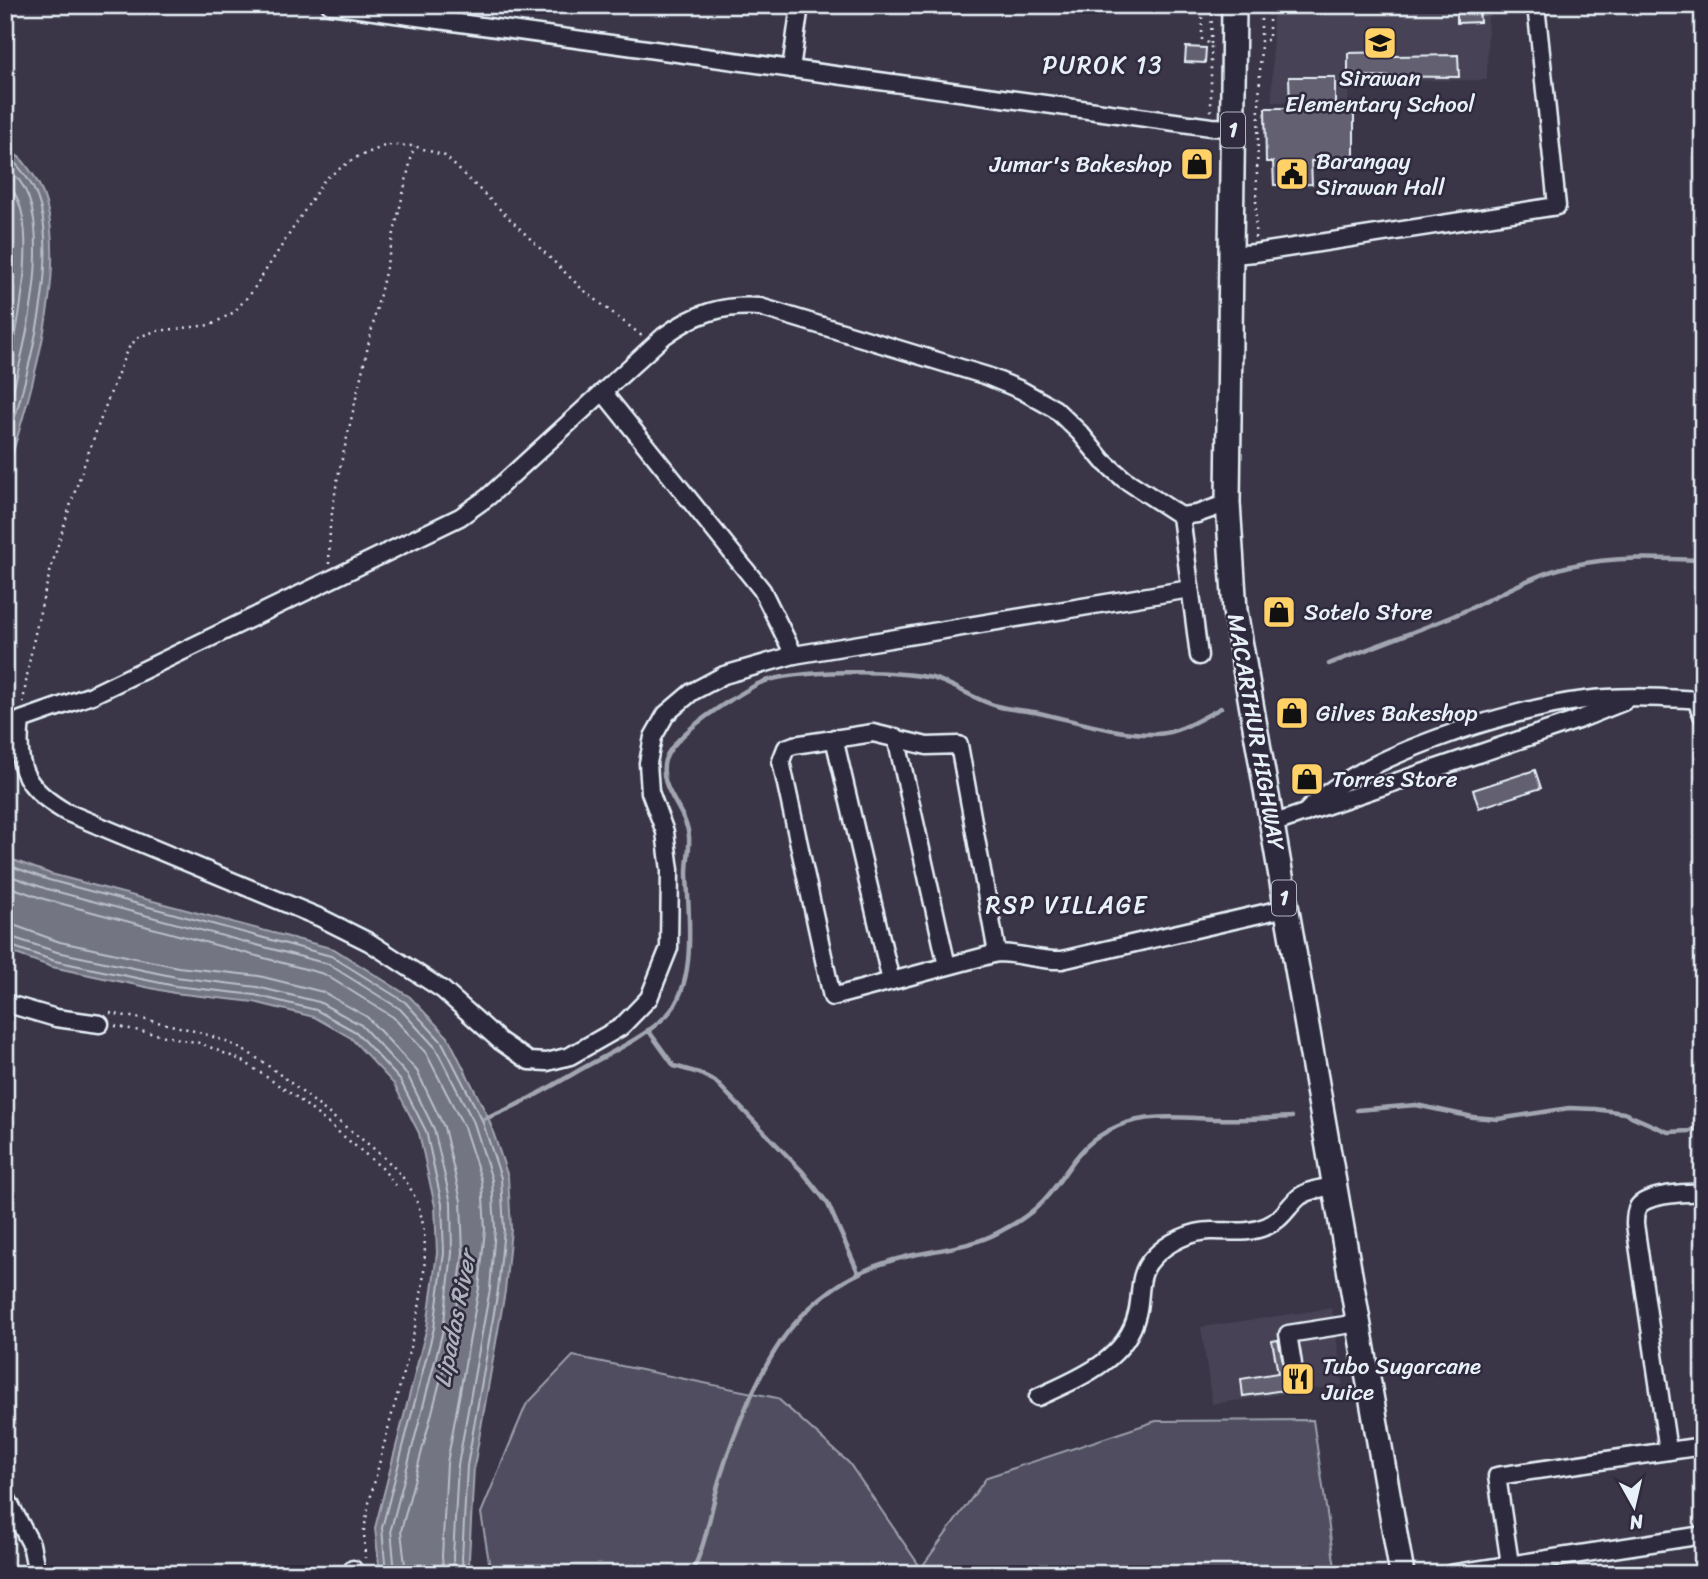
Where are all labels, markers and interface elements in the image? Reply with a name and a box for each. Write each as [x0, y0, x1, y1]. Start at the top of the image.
school or university icon: Sirawan Elementary School [1361, 24, 1399, 62]
district label: PUROK 13 [1043, 44, 1163, 86]
place label: Sirawan Elementary School [1285, 58, 1475, 125]
road number: 1 [1221, 113, 1245, 148]
place label: Barangay Sirawan Hall [1316, 141, 1445, 208]
place label: Jumar's Bakeshop [989, 144, 1172, 185]
shop icon: Jumar's Bakeshop [1178, 145, 1216, 183]
public building icon: Barangay Sirawan Hall [1273, 155, 1311, 193]
place label: Sotelo Store [1304, 592, 1433, 633]
shop icon: Sotelo Store [1260, 593, 1298, 631]
street label: MACARTHUR HIGHWAY [1215, 610, 1297, 855]
place label: Gilves Bakeshop [1316, 693, 1478, 734]
shop icon: Gilves Bakeshop [1273, 694, 1311, 732]
place label: Torres Store [1332, 759, 1458, 800]
shop icon: Torres Store [1288, 760, 1326, 798]
road number: 1 [1272, 880, 1296, 916]
district label: RSP VILLAGE [986, 884, 1148, 926]
water label: Lipadas River [421, 1243, 490, 1391]
place label: Tubo Sugarcane Juice [1321, 1346, 1481, 1413]
restaurant icon: Tubo Sugarcane Juice [1279, 1360, 1317, 1398]
north arrow [1600, 1470, 1670, 1540]
text: N [1627, 1505, 1646, 1540]

